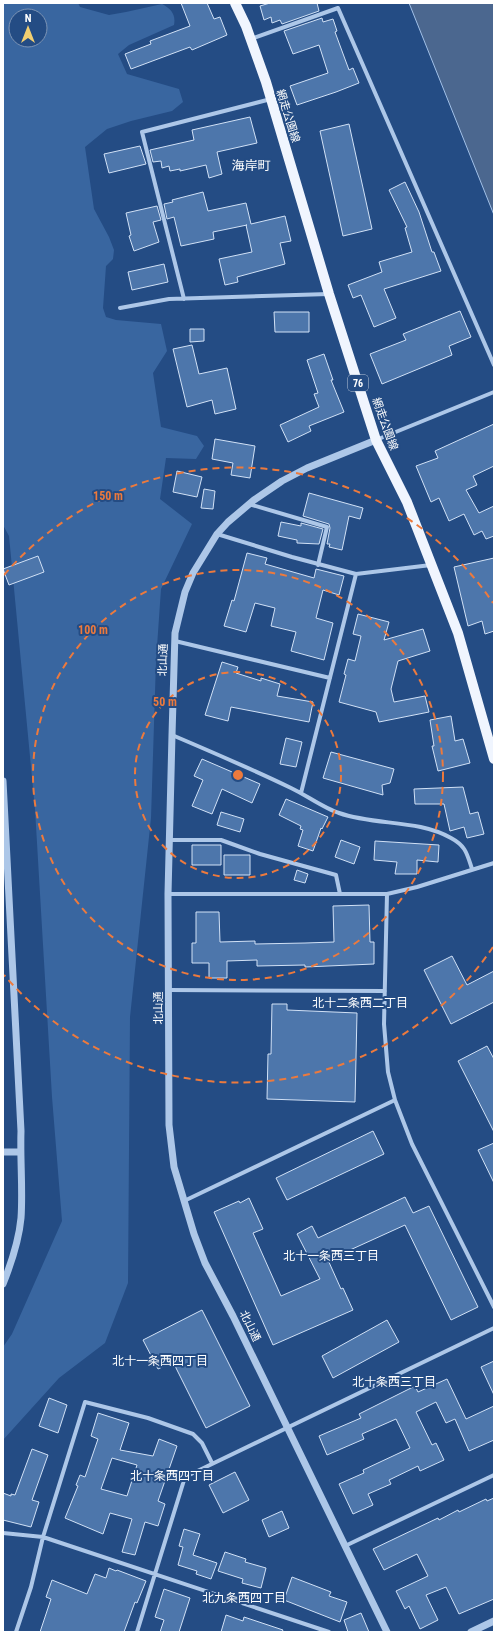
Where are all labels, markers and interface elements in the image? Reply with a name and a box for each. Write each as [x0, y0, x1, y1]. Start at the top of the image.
north arrow [8, 8, 48, 48]
text: N [25, 12, 32, 25]
street label: 網走公園線 [274, 88, 302, 144]
district label: 海岸町 [231, 158, 271, 173]
road number: 76 [348, 375, 368, 391]
street label: 網走公園線 [369, 396, 401, 452]
text: 150 m [93, 489, 123, 503]
text: 100 m [78, 623, 108, 637]
street label: 北山通 [156, 643, 170, 677]
text: 50 m [153, 695, 177, 709]
centre of rings [231, 768, 245, 782]
street label: 北山通 [152, 992, 165, 1025]
district label: 北十二条西二丁目 [312, 996, 408, 1010]
district label: 北十一条西三丁目 [283, 1249, 379, 1263]
street label: 北山通 [237, 1308, 263, 1344]
district label: 北十一条西四丁目 [112, 1354, 208, 1368]
district label: 北十条西三丁目 [352, 1375, 436, 1389]
district label: 北十条西四丁目 [130, 1469, 214, 1483]
district label: 北九条西四丁目 [202, 1591, 286, 1605]

